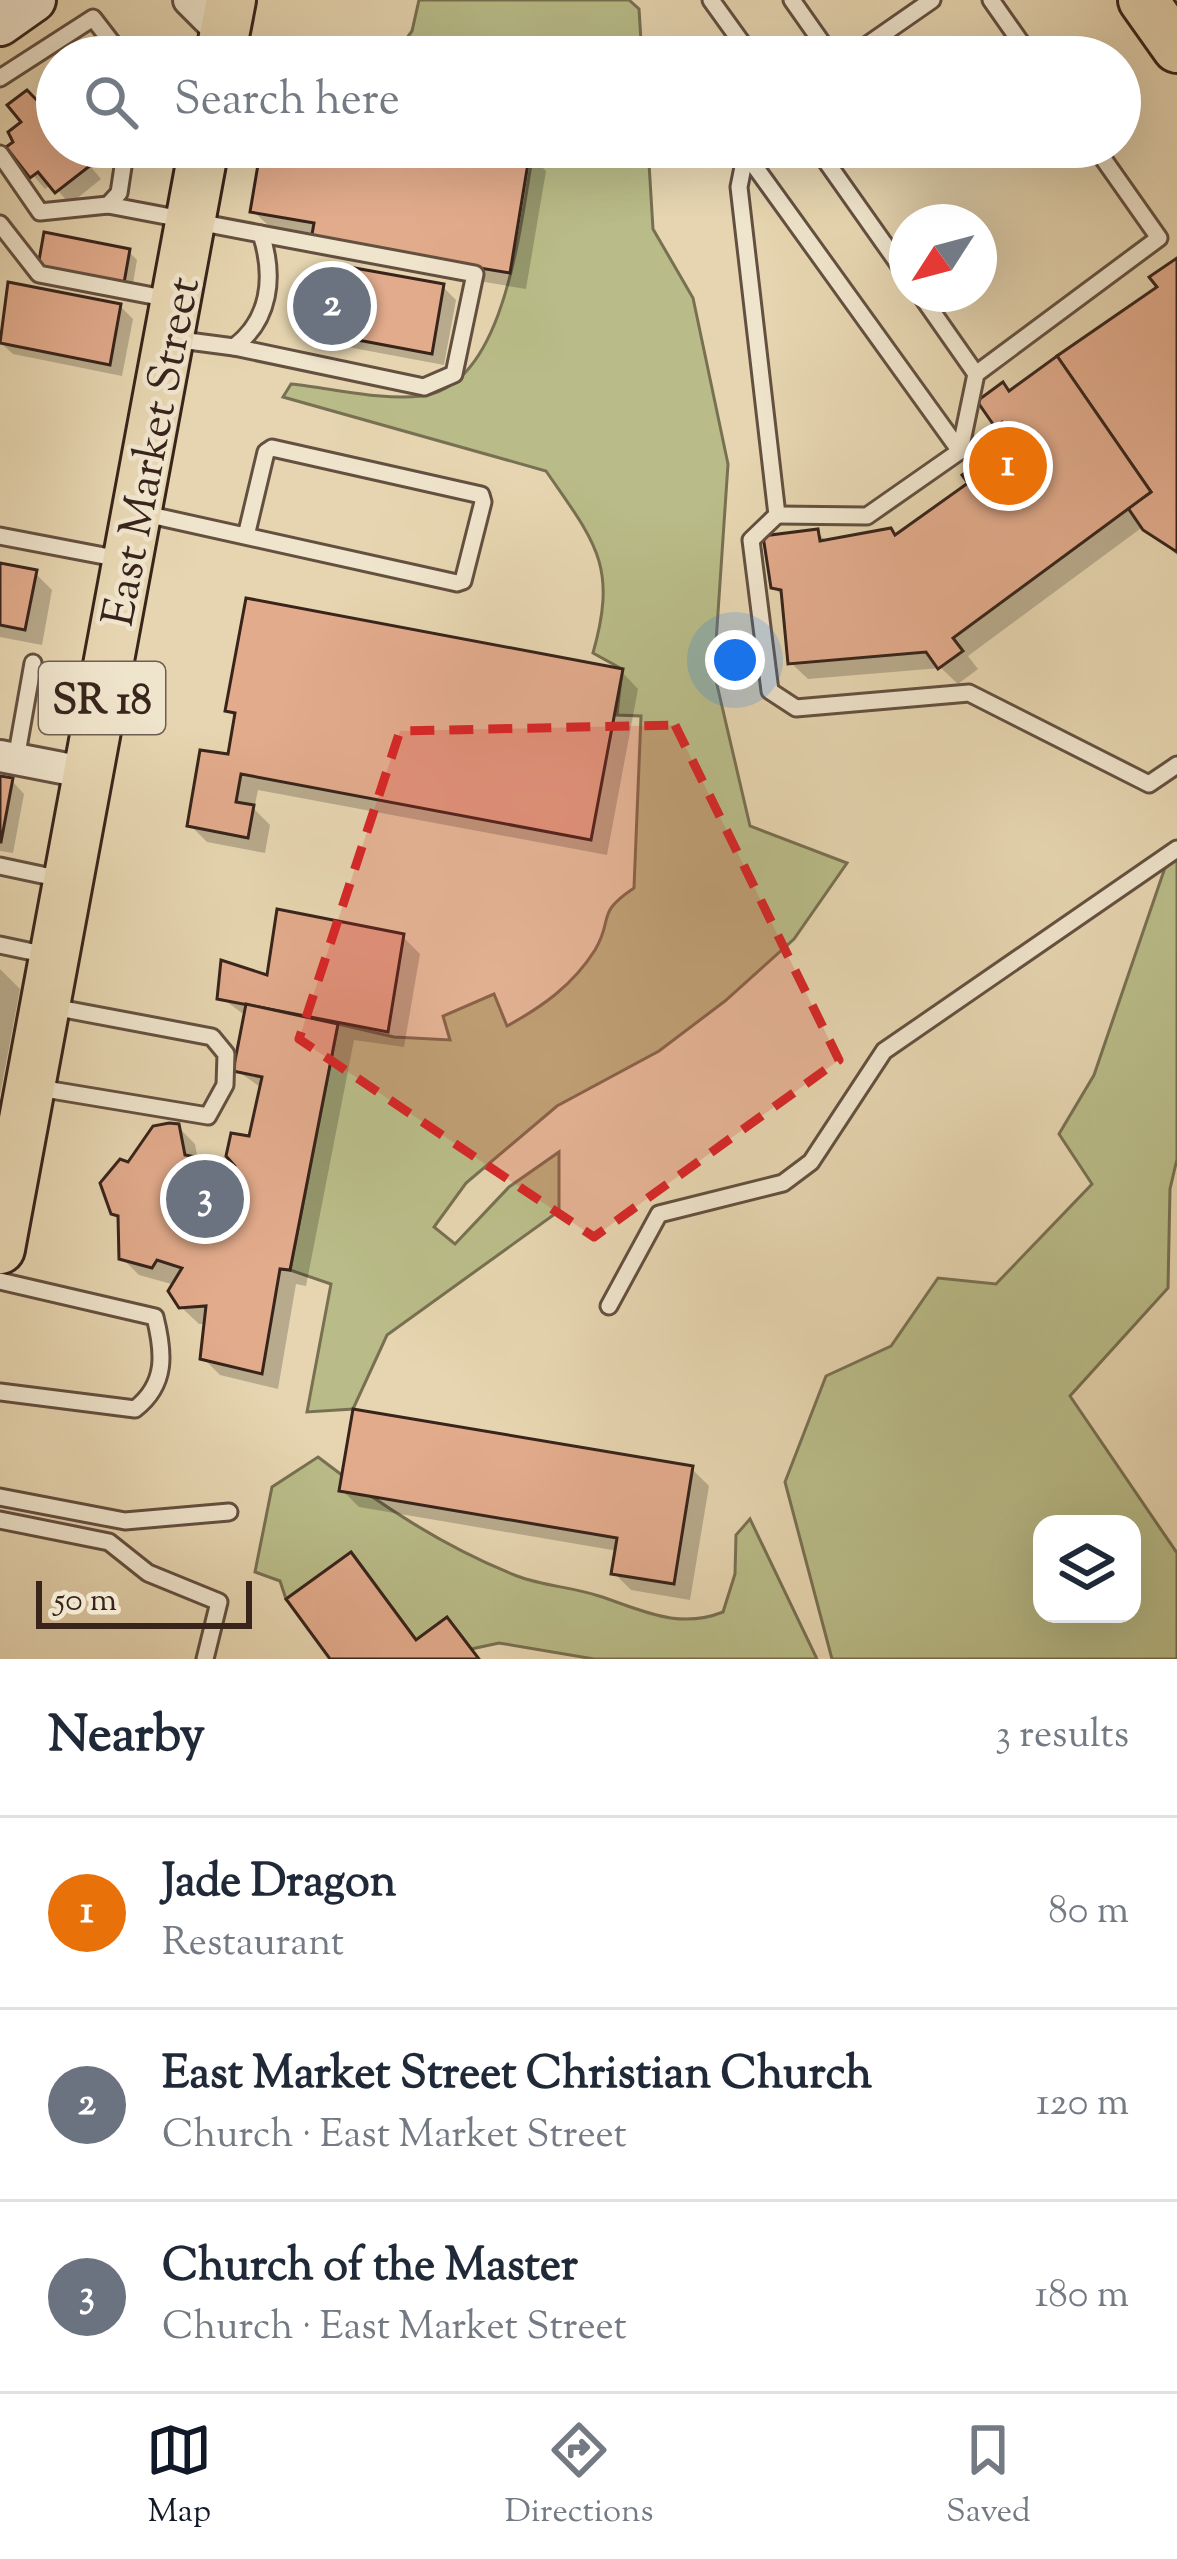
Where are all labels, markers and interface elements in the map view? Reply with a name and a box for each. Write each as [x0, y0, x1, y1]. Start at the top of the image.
search box [36, 36, 1141, 168]
icon: search [78, 69, 144, 135]
text: Search here [174, 70, 400, 135]
north arrow [889, 204, 997, 312]
pin: 2 [293, 261, 371, 351]
street label: East Market Street [89, 272, 220, 632]
pin: 1 [969, 421, 1047, 511]
your location [705, 630, 765, 690]
road number: SR 18 [39, 662, 165, 734]
pin: 3 [166, 1154, 244, 1244]
map controls [1033, 1515, 1141, 1623]
button: layers [1033, 1515, 1141, 1623]
scale bar [36, 1575, 252, 1628]
text: 50 m [54, 1578, 117, 1626]
text: Nearby [48, 1701, 205, 1774]
text: 3 results [995, 1709, 1129, 1765]
text: Jade Dragon [162, 1852, 396, 1917]
text: 1 [80, 1885, 94, 1941]
text: 80 m [1048, 1885, 1129, 1941]
text: Restaurant [162, 1917, 344, 1973]
text: East Market Street Christian Church [162, 2044, 872, 2109]
text: 2 [78, 2077, 96, 2133]
text: 120 m [1036, 2077, 1129, 2133]
text: Church · East Market Street [162, 2109, 627, 2165]
text: Church of the Master [162, 2236, 578, 2301]
text: 3 [79, 2269, 95, 2325]
text: 180 m [1035, 2269, 1129, 2325]
text: Church · East Market Street [162, 2301, 627, 2357]
tab: Map [146, 2417, 212, 2537]
tab: Directions [505, 2417, 654, 2537]
tab: Saved [946, 2417, 1031, 2537]

